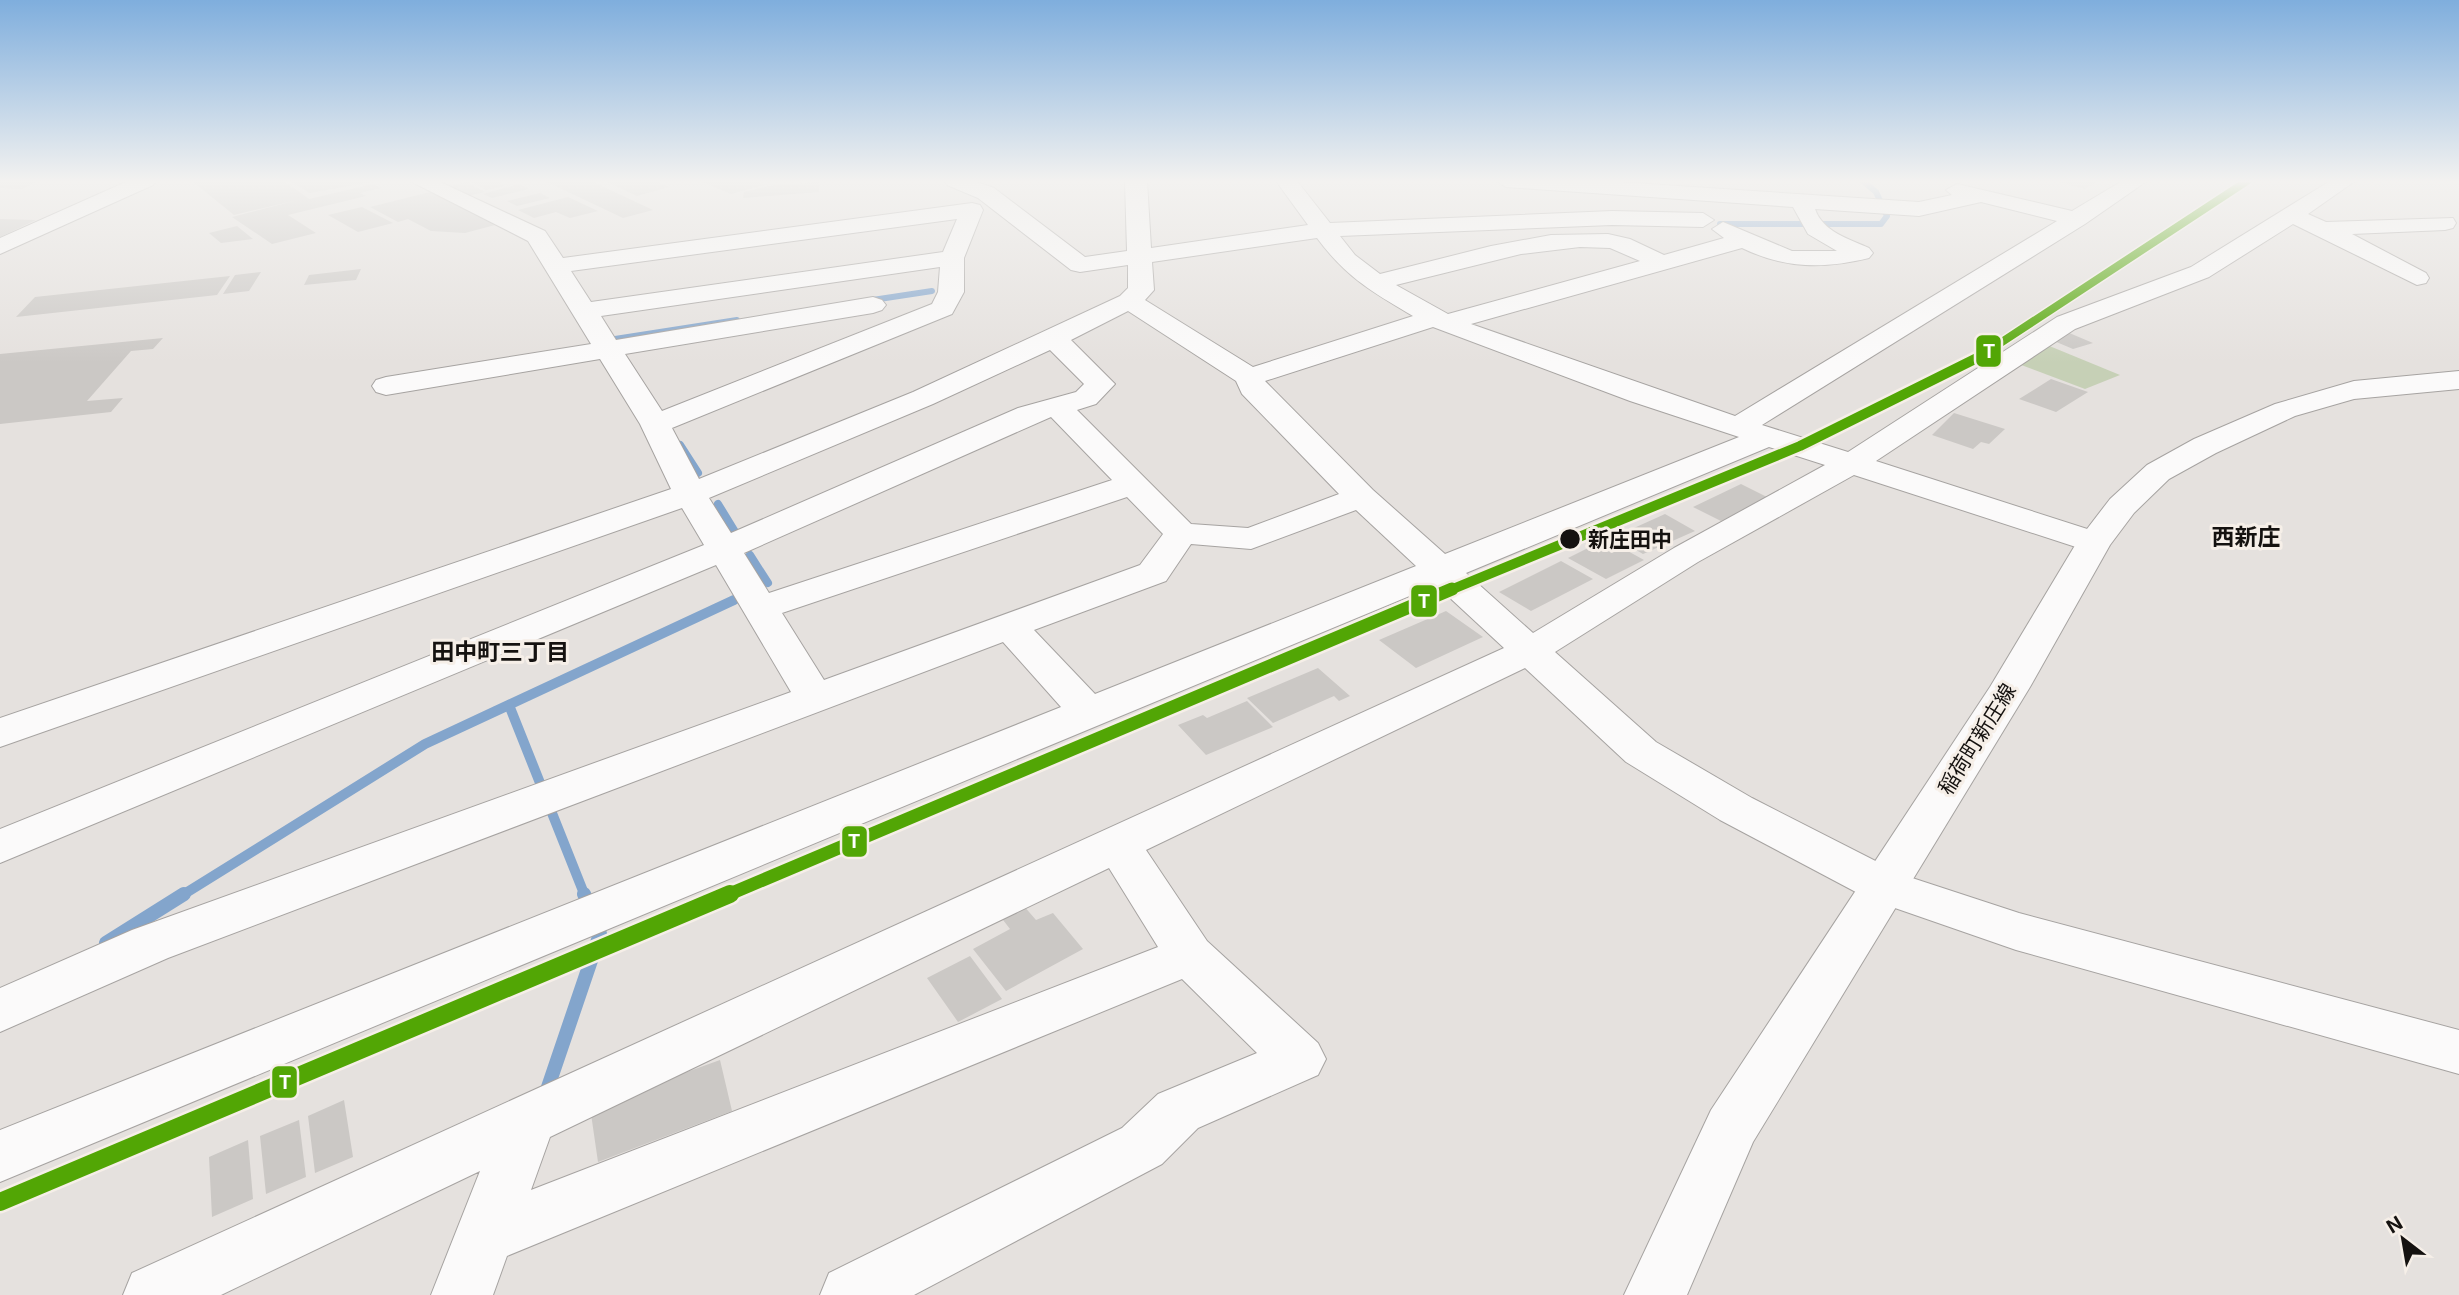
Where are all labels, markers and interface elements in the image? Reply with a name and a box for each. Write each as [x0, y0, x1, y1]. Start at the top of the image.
line badge: T [1975, 334, 2002, 368]
text: T [1983, 340, 1995, 363]
district label: 西新庄 [2212, 523, 2281, 551]
marker: 新庄田中 [1558, 527, 1582, 551]
place label: 新庄田中 [1588, 527, 1672, 552]
line badge: T [1410, 584, 1438, 618]
text: T [1418, 590, 1430, 613]
district label: 田中町三丁目 [431, 638, 569, 666]
street label: 稲荷町新庄線 [1933, 679, 2021, 799]
line badge: T [841, 825, 868, 858]
text: T [848, 830, 860, 853]
line badge: T [271, 1065, 298, 1099]
text: T [279, 1071, 291, 1094]
north arrow [2368, 1204, 2438, 1274]
text: N [2382, 1211, 2407, 1238]

